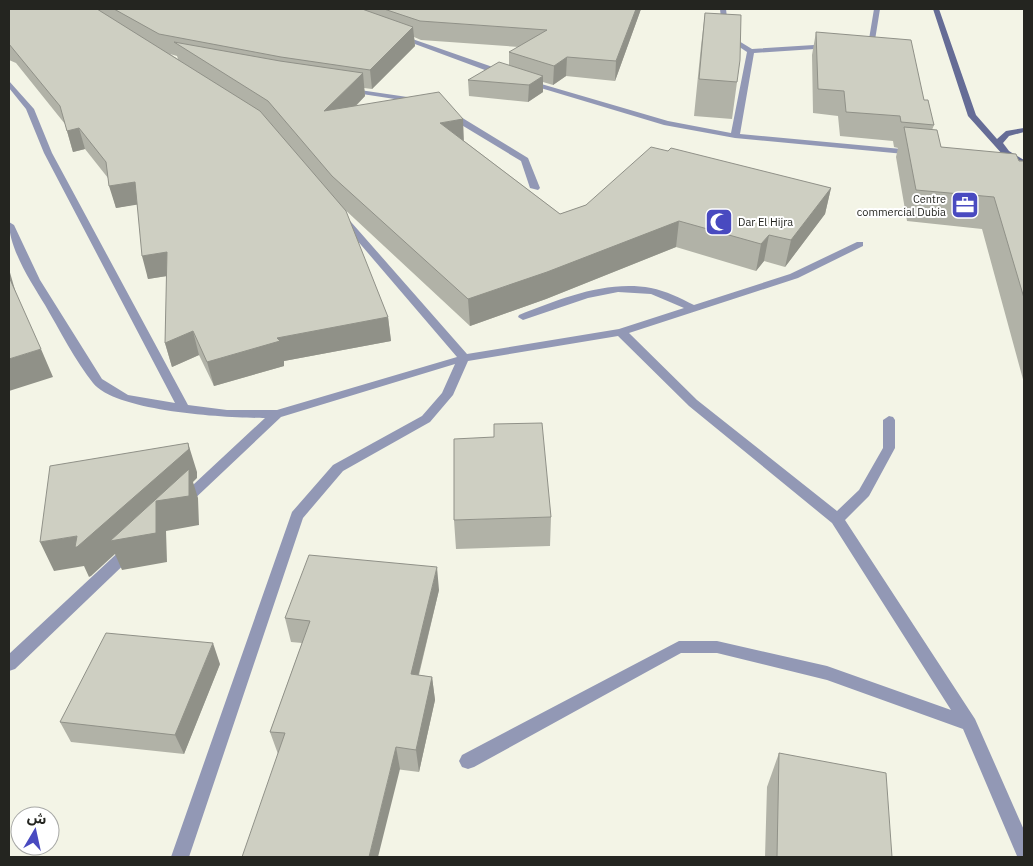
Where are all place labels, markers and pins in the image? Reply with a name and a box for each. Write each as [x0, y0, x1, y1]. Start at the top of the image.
office icon: Centre commercial Dubia [950, 190, 980, 220]
place label: Centre commercial Dubia [857, 192, 946, 219]
mosque icon: Dar El Hijra [704, 207, 734, 237]
place label: Dar El Hijra [738, 215, 793, 229]

